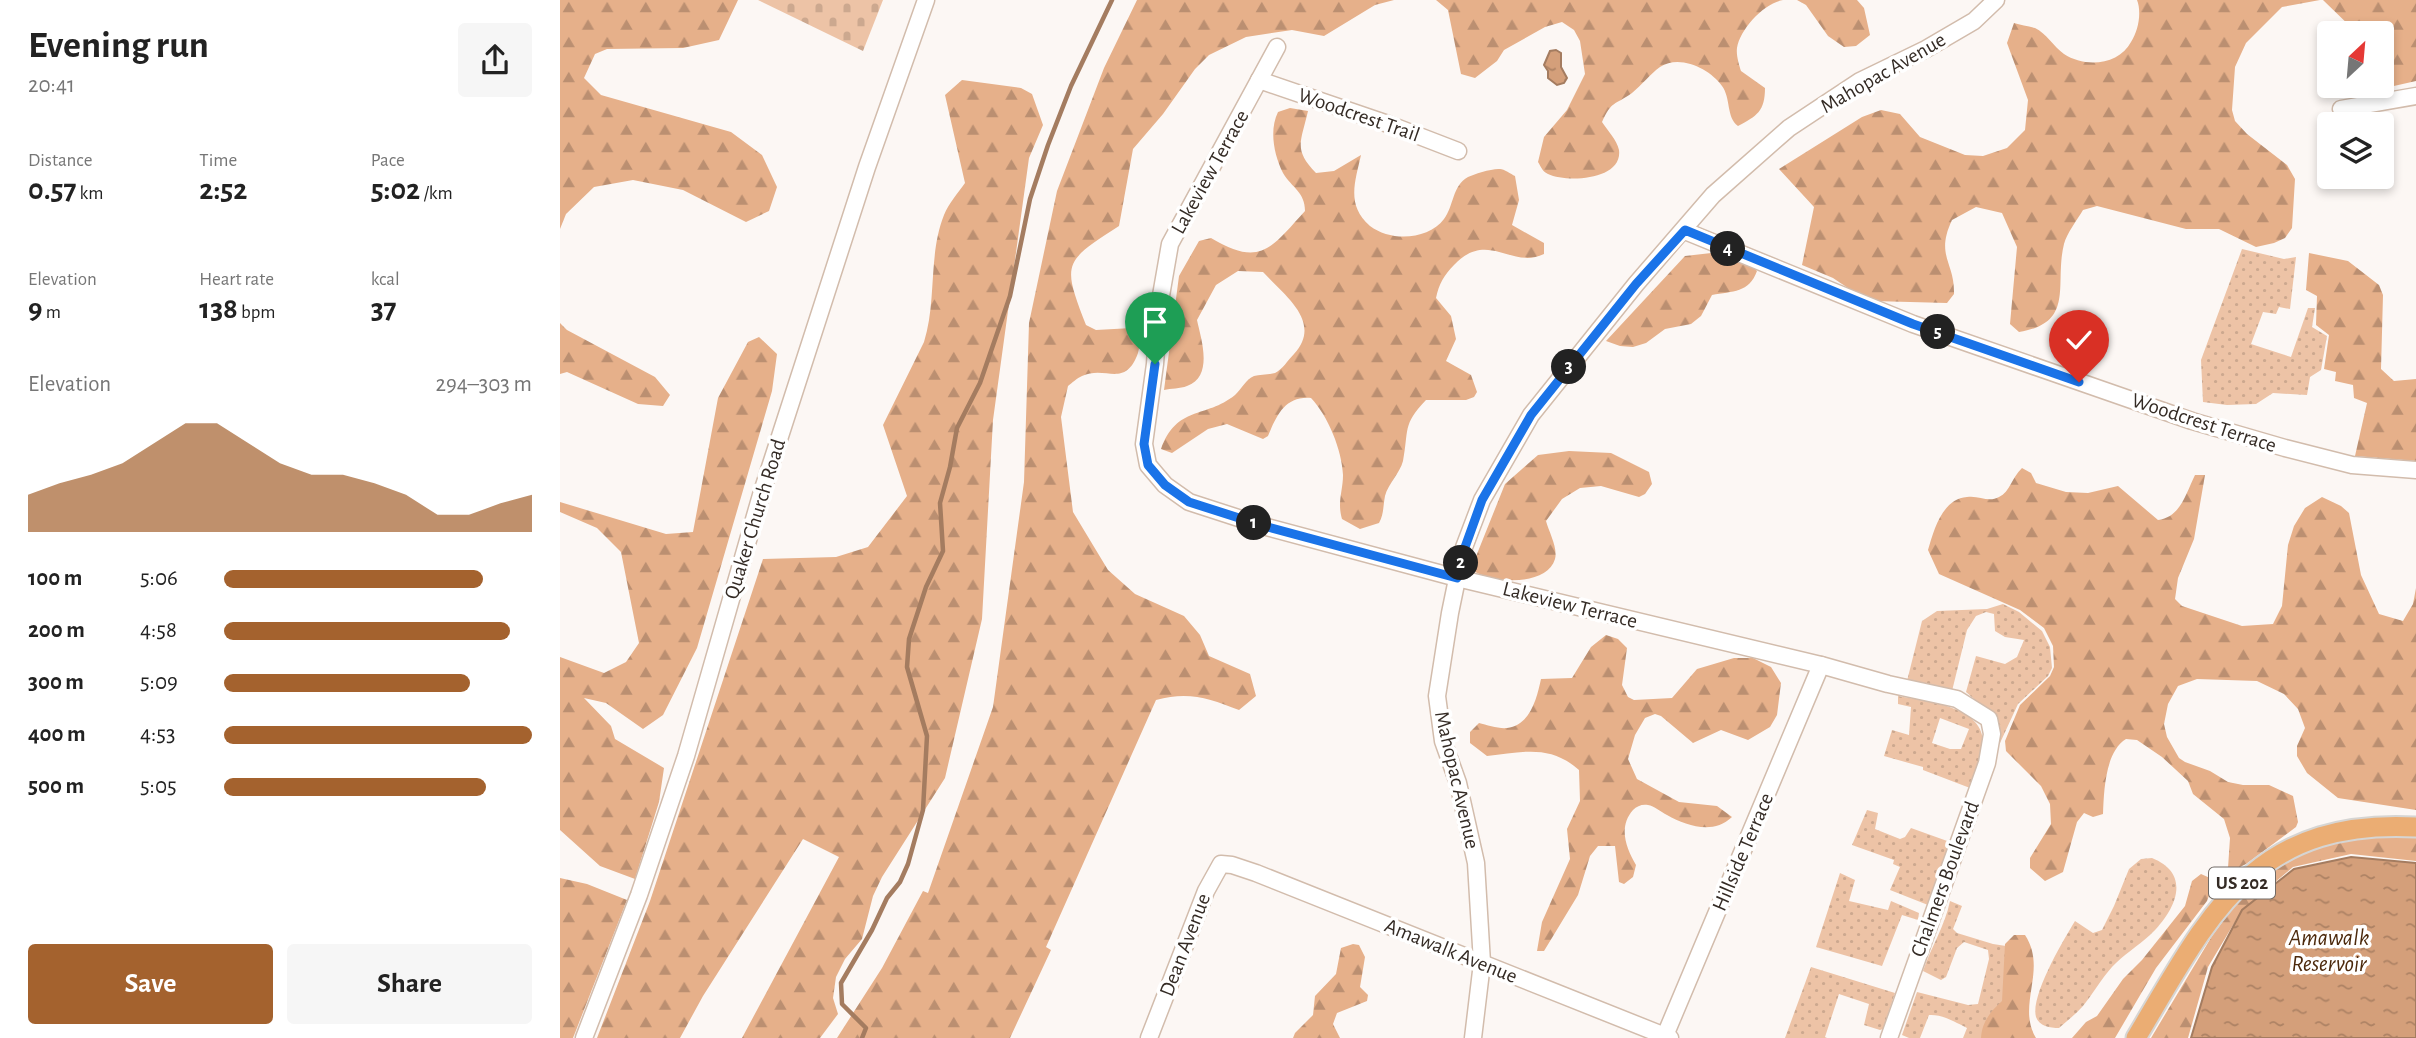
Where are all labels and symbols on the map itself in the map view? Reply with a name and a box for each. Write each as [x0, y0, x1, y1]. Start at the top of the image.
north arrow [2317, 21, 2394, 98]
street label: Mahopac Avenue [1817, 29, 1949, 117]
street label: Woodcrest Trail [1295, 84, 1423, 146]
street label: Lakeview Terrace [1167, 107, 1253, 237]
pin: 4 [1710, 232, 1746, 266]
pin [1125, 292, 1185, 364]
pin [2049, 310, 2109, 382]
pin: 5 [1920, 314, 1956, 350]
pin: 3 [1552, 350, 1586, 384]
street label: Woodcrest Terrace [2129, 390, 2279, 456]
street label: Quaker Church Road [721, 436, 789, 602]
pin: 1 [1236, 505, 1272, 540]
pin: 2 [1444, 546, 1478, 580]
street label: Lakeview Terrace [1501, 578, 1639, 632]
street label: Mahopac Avenue [1431, 709, 1483, 851]
street label: Hillside Terrace [1709, 790, 1777, 914]
street label: Chalmers Boulevard [1907, 798, 1983, 960]
road number: US 202 [2209, 868, 2275, 898]
street label: Dean Avenue [1156, 891, 1214, 999]
street label: Amawalk Avenue [1382, 915, 1520, 987]
water label: Amawalk Reservoir [2288, 927, 2370, 976]

